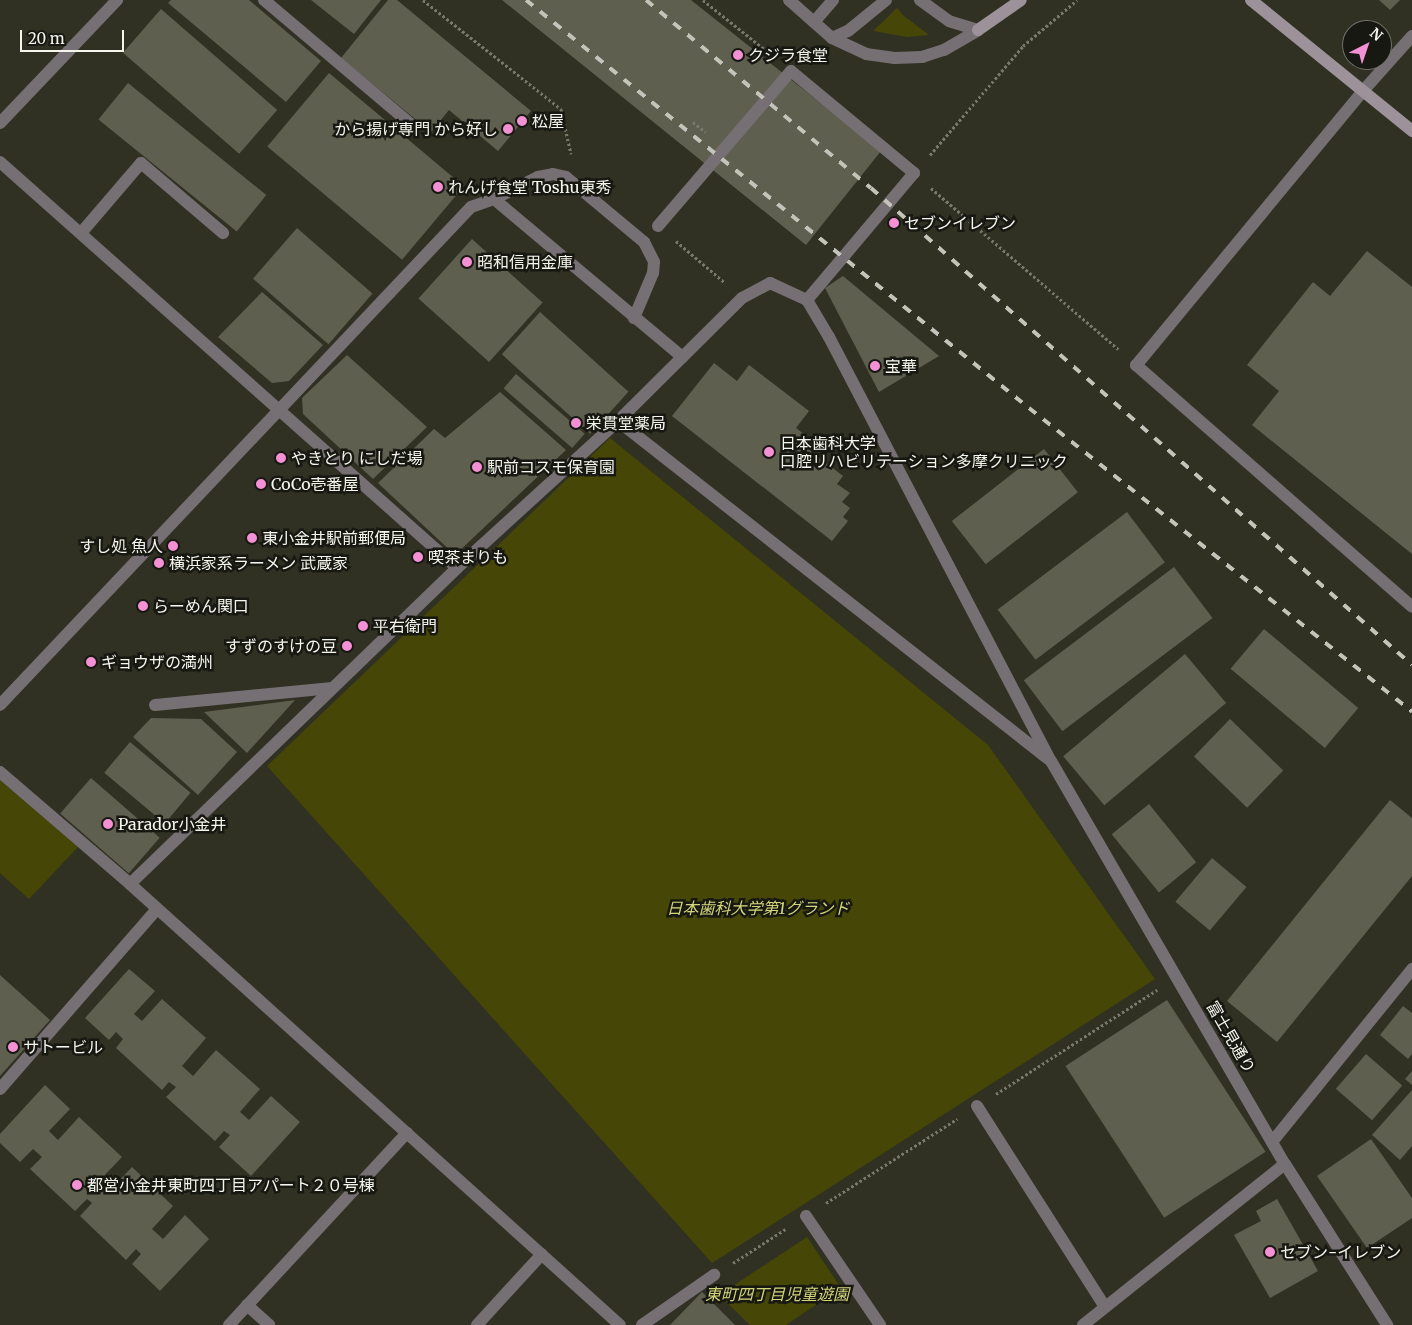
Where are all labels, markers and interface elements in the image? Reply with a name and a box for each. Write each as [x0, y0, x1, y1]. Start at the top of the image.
scale bar [22, 20, 126, 52]
north arrow [1342, 20, 1392, 70]
text: N [1366, 24, 1386, 45]
text: 20 m [28, 29, 65, 48]
place label: クジラ食堂 [748, 45, 828, 65]
marker: クジラ食堂 [732, 49, 744, 61]
place label: 松屋 [532, 111, 564, 131]
marker: 松屋 [516, 115, 528, 127]
place label: から揚げ専門 から好し [334, 119, 498, 139]
marker: から揚げ専門 から好し [502, 123, 514, 135]
place label: れんげ食堂 Toshu東秀 [448, 177, 612, 197]
marker: れんげ食堂 Toshu東秀 [432, 181, 444, 193]
place label: セブンイレブン [904, 213, 1016, 233]
marker: セブンイレブン [888, 217, 900, 229]
place label: 昭和信用金庫 [477, 252, 573, 272]
marker: 昭和信用金庫 [461, 256, 473, 268]
place label: 宝華 [885, 356, 917, 376]
marker: 宝華 [869, 360, 881, 372]
place label: 栄貫堂薬局 [586, 413, 666, 433]
marker: 栄貫堂薬局 [570, 417, 582, 429]
place label: 日本歯科大学 口腔リハビリテーション多摩クリニック [780, 433, 1068, 471]
marker: 日本歯科大学 口腔リハビリテーション多摩クリニック [762, 445, 776, 459]
place label: やきとり にしだ場 [291, 448, 423, 468]
marker: やきとり にしだ場 [275, 452, 287, 464]
place label: 駅前コスモ保育園 [487, 457, 615, 477]
marker: 駅前コスモ保育園 [471, 461, 483, 473]
place label: CoCo壱番屋 [271, 474, 359, 494]
marker: CoCo壱番屋 [255, 478, 267, 490]
place label: 東小金井駅前郵便局 [262, 528, 406, 548]
marker: 東小金井駅前郵便局 [246, 532, 258, 544]
place label: すし処 魚人 [79, 536, 163, 556]
marker: すし処 魚人 [167, 540, 179, 552]
place label: 喫茶まりも [428, 547, 508, 567]
marker: 喫茶まりも [412, 551, 424, 563]
place label: 横浜家系ラーメン 武蔵家 [169, 553, 349, 573]
marker: 横浜家系ラーメン 武蔵家 [153, 557, 165, 569]
place label: らーめん関口 [153, 596, 249, 616]
marker: らーめん関口 [137, 600, 149, 612]
place label: 平右衛門 [373, 616, 437, 636]
marker: 平右衛門 [357, 620, 369, 632]
place label: すずのすけの豆 [225, 636, 337, 656]
marker: すずのすけの豆 [341, 640, 353, 652]
place label: ギョウザの満州 [101, 652, 213, 672]
marker: ギョウザの満州 [85, 656, 97, 668]
place label: Parador小金井 [118, 814, 226, 834]
marker: Parador小金井 [102, 818, 114, 830]
park label: 日本歯科大学第1グランド [667, 898, 849, 918]
street label: 富士見通り [1203, 998, 1259, 1076]
place label: サトービル [23, 1037, 103, 1057]
marker: サトービル [7, 1041, 19, 1053]
place label: 都営小金井東町四丁目アパート２０号棟 [87, 1175, 375, 1195]
marker: 都営小金井東町四丁目アパート２０号棟 [71, 1179, 83, 1191]
place label: セブン-イレブン [1280, 1242, 1401, 1262]
marker: セブン-イレブン [1264, 1246, 1276, 1258]
park label: 東町四丁目児童遊園 [705, 1284, 849, 1304]

